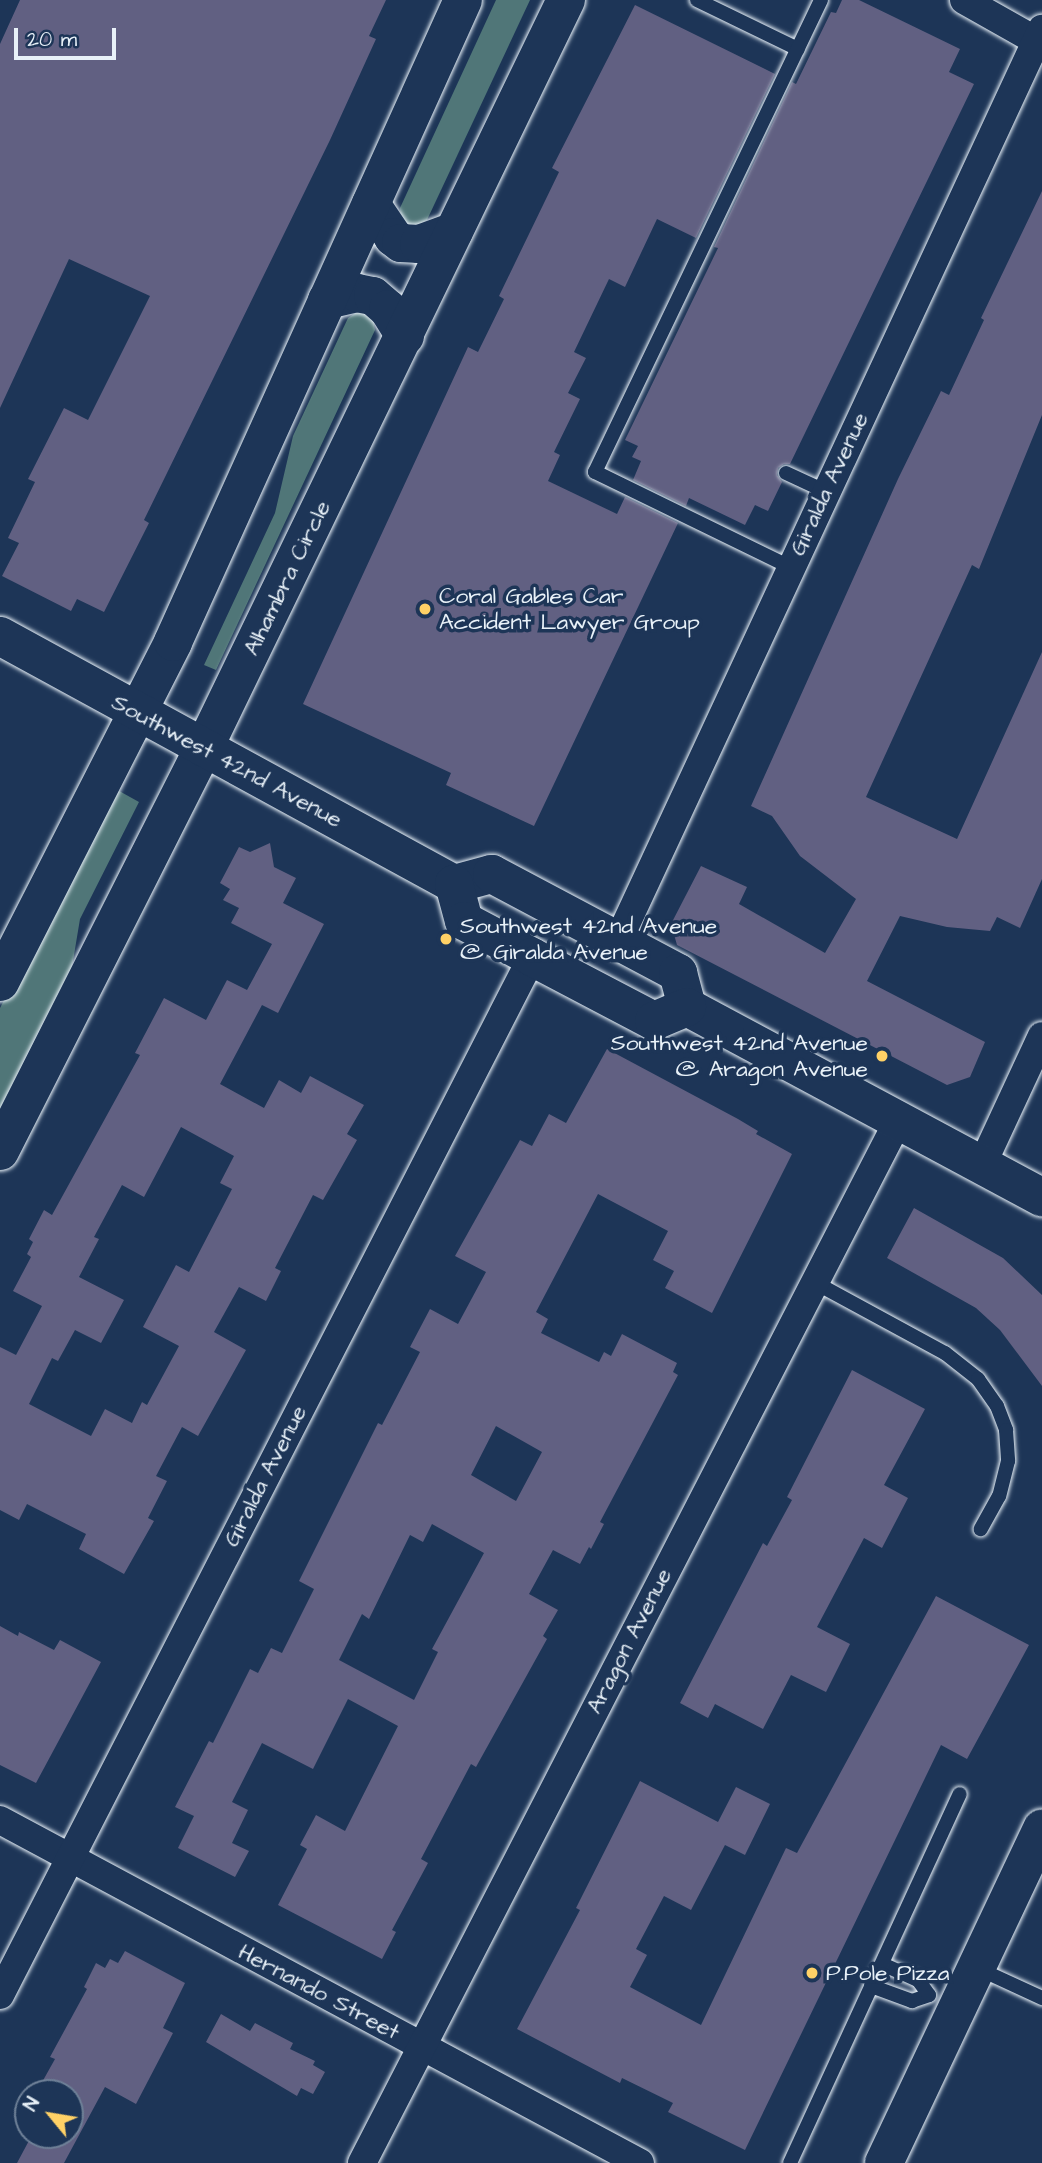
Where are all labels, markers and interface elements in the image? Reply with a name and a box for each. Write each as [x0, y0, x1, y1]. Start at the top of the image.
scale bar [18, 14, 119, 58]
text: 20 m [27, 25, 77, 54]
street label: Giralda Avenue [784, 408, 874, 560]
street label: Alhambra Circle [238, 496, 336, 660]
place label: Coral Gables Car Accident Lawyer Group [439, 582, 700, 636]
marker: Coral Gables Car Accident Lawyer Group [417, 601, 433, 617]
street label: Southwest 42nd Avenue [107, 688, 347, 834]
place label: Southwest 42nd Avenue @ Giralda Avenue [460, 912, 717, 966]
marker: Southwest 42nd Avenue @ Giralda Avenue [438, 931, 454, 947]
place label: Southwest 42nd Avenue @ Aragon Avenue [611, 1029, 868, 1083]
marker: Southwest 42nd Avenue @ Aragon Avenue [874, 1048, 890, 1064]
street label: Giralda Avenue [218, 1401, 312, 1551]
street label: Aragon Avenue [581, 1564, 677, 1718]
street label: Hernando Street [234, 1938, 404, 2046]
place label: P.Pole Pizza [826, 1959, 949, 1987]
marker: P.Pole Pizza [804, 1965, 820, 1981]
north arrow [14, 2079, 84, 2149]
text: N [17, 2092, 47, 2116]

